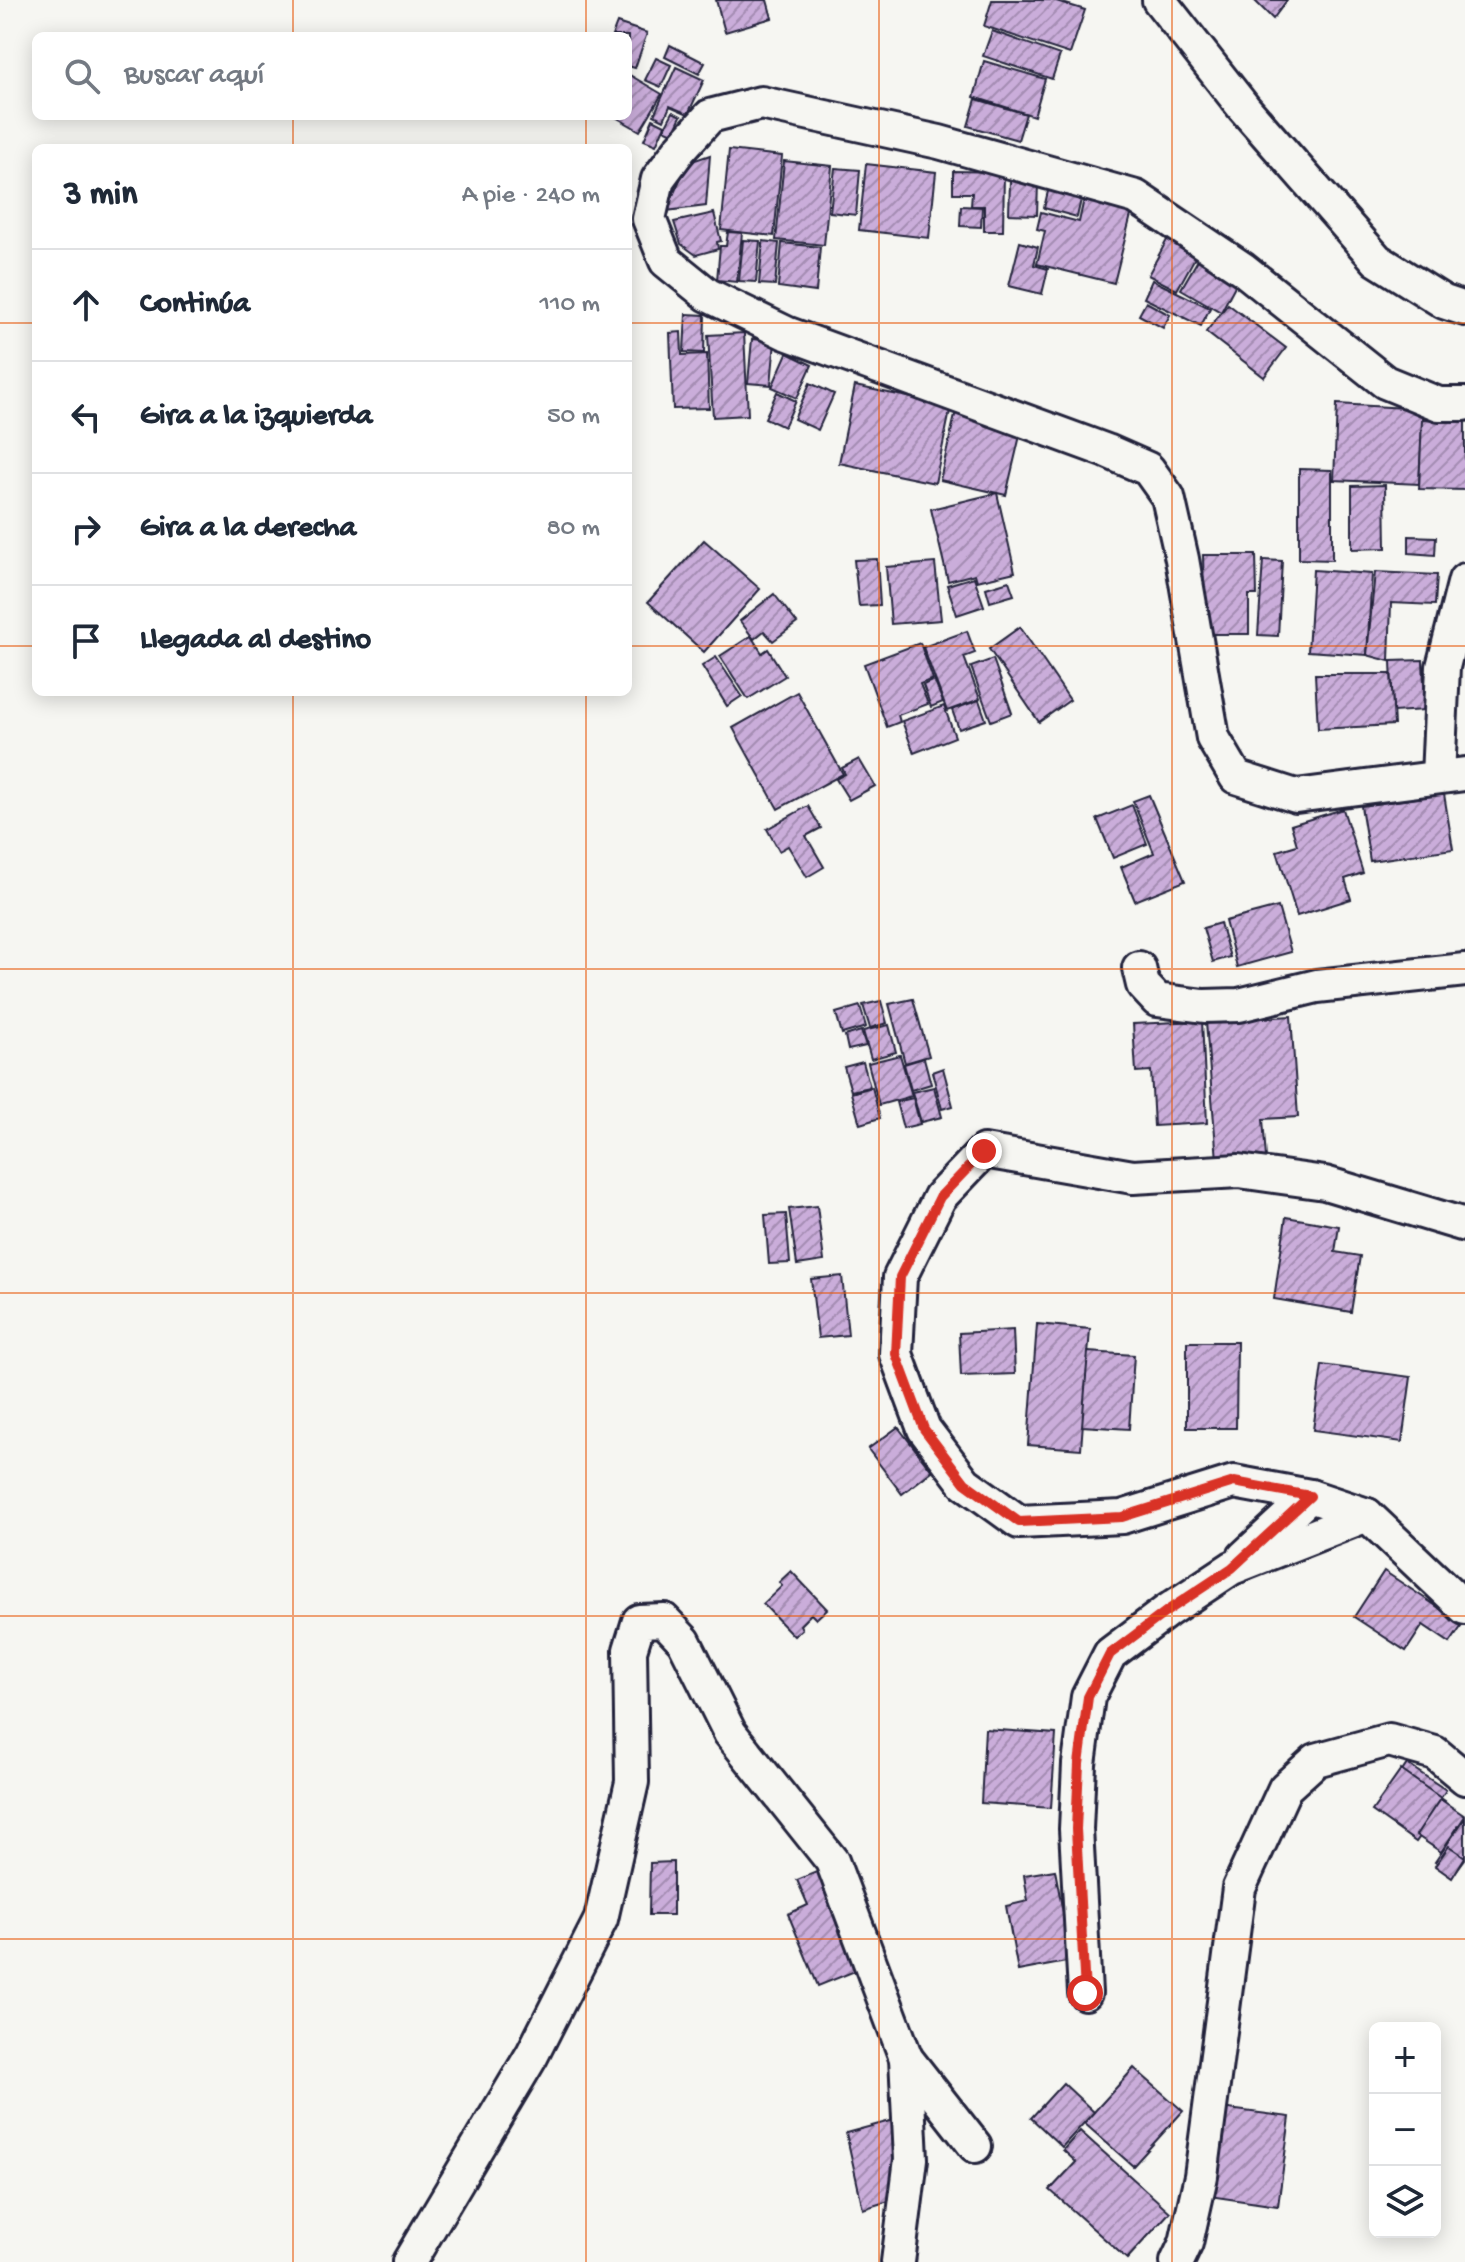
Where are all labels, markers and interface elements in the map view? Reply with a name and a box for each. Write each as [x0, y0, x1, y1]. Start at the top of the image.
search box [32, 32, 632, 120]
icon: search [60, 54, 104, 98]
text: Buscar aquí [124, 59, 264, 94]
text: 3 min [64, 176, 137, 216]
text: A pie · 240 m [462, 181, 600, 212]
icon: ahead [64, 283, 108, 327]
text: Continúa [140, 288, 250, 323]
text: 110 m [540, 290, 600, 321]
icon: left [64, 395, 108, 439]
text: Gira a la izquierda [140, 400, 373, 435]
text: 50 m [547, 402, 600, 433]
icon: right [64, 507, 108, 551]
text: Gira a la derecha [140, 512, 356, 547]
text: 80 m [546, 514, 600, 545]
icon: arrive [64, 619, 108, 663]
text: Llegada al destino [140, 624, 371, 659]
route end [966, 1133, 1002, 1169]
route start [1067, 1975, 1103, 2011]
map controls [1369, 2022, 1441, 2238]
button: + [1369, 2022, 1441, 2094]
button: − [1369, 2094, 1441, 2166]
button: layers [1369, 2166, 1441, 2238]

